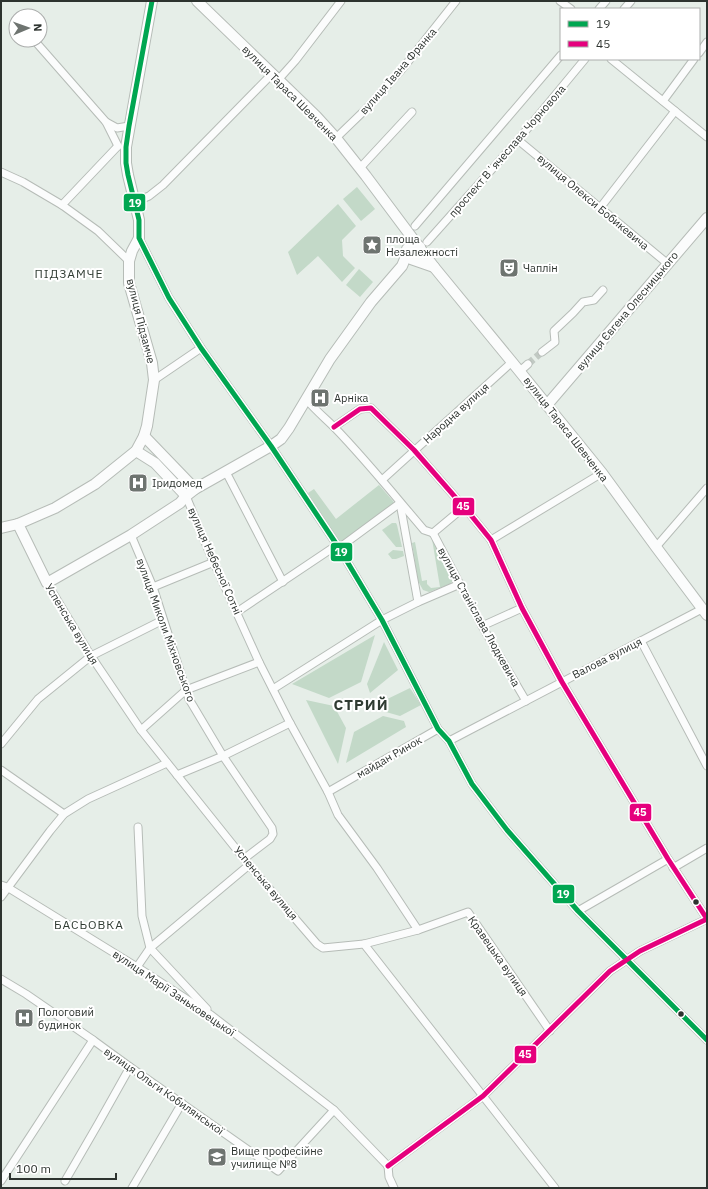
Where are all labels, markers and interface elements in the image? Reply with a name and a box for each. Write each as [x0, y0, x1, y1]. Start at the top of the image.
north arrow [8, 8, 48, 48]
legend [560, 8, 700, 60]
text: 19 [596, 16, 610, 31]
text: N [31, 23, 45, 32]
street label: вулиця Івана Франка [357, 25, 440, 117]
text: 45 [596, 36, 610, 51]
street label: вулиця Тараса Шевченка [239, 42, 341, 144]
street label: проспект Вʼячеслава Чорновола [446, 82, 568, 220]
street label: вулиця Олекси Бобикевича [534, 151, 652, 253]
line badge: 19 [123, 193, 146, 212]
text: 19 [128, 196, 142, 210]
place label: площа Незалежності [386, 232, 458, 259]
place icon: площа Незалежності [361, 234, 383, 256]
street label: вулиця Євгена Олесницького [573, 249, 681, 373]
theatre icon: Чаплін [498, 257, 520, 279]
place label: Чаплін [523, 261, 558, 275]
district label: ПІДЗАМЧЕ [35, 266, 103, 281]
street label: вулиця Підзамче [124, 277, 158, 365]
street label: вулиця Тараса Шевченка [521, 374, 612, 484]
street label: Народна вулиця [420, 380, 492, 446]
hospital icon: Арніка [309, 387, 331, 409]
place label: Арніка [334, 391, 369, 405]
hospital icon: Іридомед [127, 472, 149, 494]
place label: Іридомед [152, 476, 203, 490]
line badge: 45 [452, 497, 475, 516]
text: 45 [456, 499, 470, 513]
street label: вулиця Небесної Сотні [185, 505, 245, 617]
line badge: 19 [330, 542, 353, 562]
text: 19 [334, 545, 348, 559]
street label: вулиця Станіслава Людкевича [435, 545, 523, 689]
street label: вулиця Миколи Міхновського [133, 556, 199, 704]
street label: Успенська вулиця [42, 581, 102, 667]
street label: Валова вулиця [570, 634, 644, 682]
district label: СТРИЙ [333, 695, 389, 714]
street label: майдан Ринок [354, 733, 424, 781]
line badge: 45 [629, 803, 652, 822]
text: 45 [633, 805, 647, 819]
street label: Успенська вулиця [231, 843, 301, 923]
line badge: 19 [552, 884, 575, 904]
text: 19 [556, 887, 570, 901]
unlabelled marker [691, 897, 701, 907]
street label: Кравецька вулиця [465, 913, 531, 999]
district label: БАСЬОВКА [54, 917, 124, 932]
street label: вулиця Марії Заньковецької [110, 947, 238, 1039]
place label: Пологовий будинок [38, 1005, 94, 1032]
hospital icon: Пологовий будинок [13, 1007, 35, 1029]
unlabelled marker [676, 1009, 686, 1019]
street label: вулиця Ольги Кобилянської [101, 1044, 227, 1138]
line badge: 45 [514, 1045, 537, 1064]
text: 45 [518, 1047, 532, 1061]
place label: Вище професійне училище №8 [231, 1144, 323, 1171]
school or university icon: Вище професійне училище №8 [206, 1146, 228, 1168]
scale bar [10, 1155, 116, 1181]
text: 100 m [16, 1161, 51, 1176]

